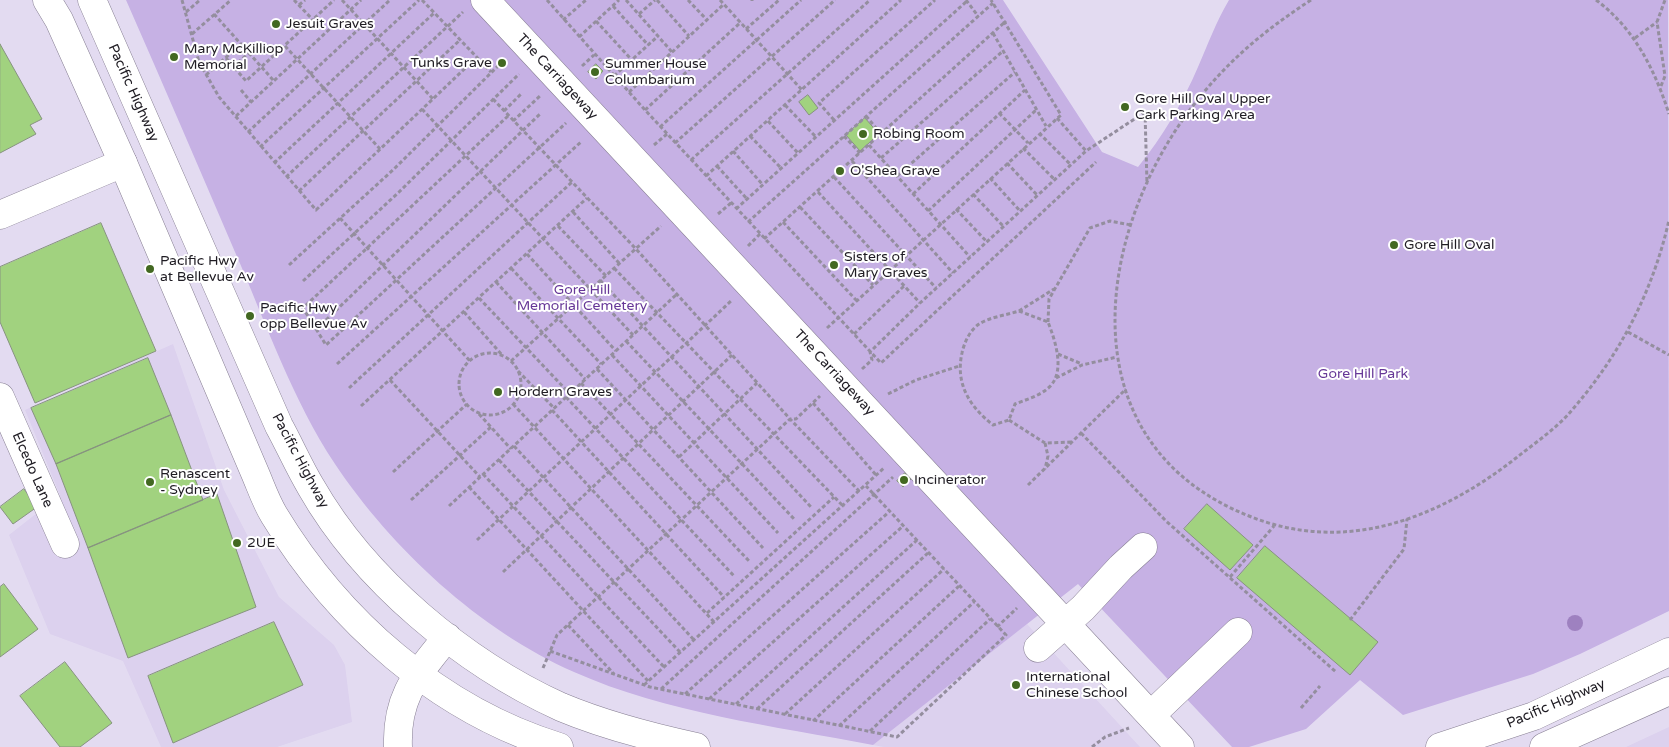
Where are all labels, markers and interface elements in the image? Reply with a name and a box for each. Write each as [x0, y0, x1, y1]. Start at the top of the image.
place label: Jesuit Graves [286, 16, 374, 32]
marker: Jesuit Graves [270, 18, 282, 30]
street label: The Carriageway [513, 31, 601, 123]
street label: Pacific Highway [104, 41, 162, 145]
place label: Mary McKilliop Memorial [184, 41, 283, 74]
marker: Mary McKilliop Memorial [168, 51, 180, 63]
place label: Tunks Grave [410, 55, 492, 71]
place label: Summer House Columbarium [605, 56, 707, 88]
marker: Tunks Grave [496, 57, 508, 69]
marker: Summer House Columbarium [589, 66, 601, 78]
place label: Gore Hill Oval Upper Cark Parking Area [1135, 91, 1270, 124]
marker: Gore Hill Oval Upper Cark Parking Area [1119, 101, 1131, 113]
place label: Robing Room [873, 126, 965, 142]
marker: Robing Room [857, 128, 869, 140]
place label: O'Shea Grave [850, 163, 940, 179]
marker: O'Shea Grave [834, 165, 846, 177]
place label: Gore Hill Oval [1404, 237, 1494, 253]
marker: Gore Hill Oval [1388, 239, 1400, 251]
place label: Sisters of Mary Graves [844, 249, 928, 282]
place label: Pacific Hwy at Bellevue Av [160, 253, 254, 286]
marker: Sisters of Mary Graves [828, 259, 840, 271]
marker: Pacific Hwy at Bellevue Av [144, 263, 156, 275]
park label: Gore Hill Memorial Cemetery [517, 282, 647, 314]
place label: Pacific Hwy opp Bellevue Av [260, 300, 367, 332]
marker: Pacific Hwy opp Bellevue Av [244, 310, 256, 322]
street label: The Carriageway [790, 327, 878, 419]
park label: Gore Hill Park [1318, 366, 1408, 382]
place label: Hordern Graves [508, 384, 612, 400]
marker: Hordern Graves [492, 386, 504, 398]
street label: Pacific Highway [268, 411, 332, 511]
street label: Elcedo Lane [8, 430, 56, 510]
place label: Renascent - Sydney [160, 466, 230, 498]
place label: Incinerator [914, 472, 986, 488]
marker: Incinerator [898, 474, 910, 486]
marker: Renascent - Sydney [144, 476, 156, 488]
place label: 2UE [247, 535, 275, 551]
marker: 2UE [231, 537, 243, 549]
place label: International Chinese School [1026, 669, 1128, 702]
street label: Pacific Highway [1504, 676, 1608, 732]
marker: International Chinese School [1010, 679, 1022, 691]

